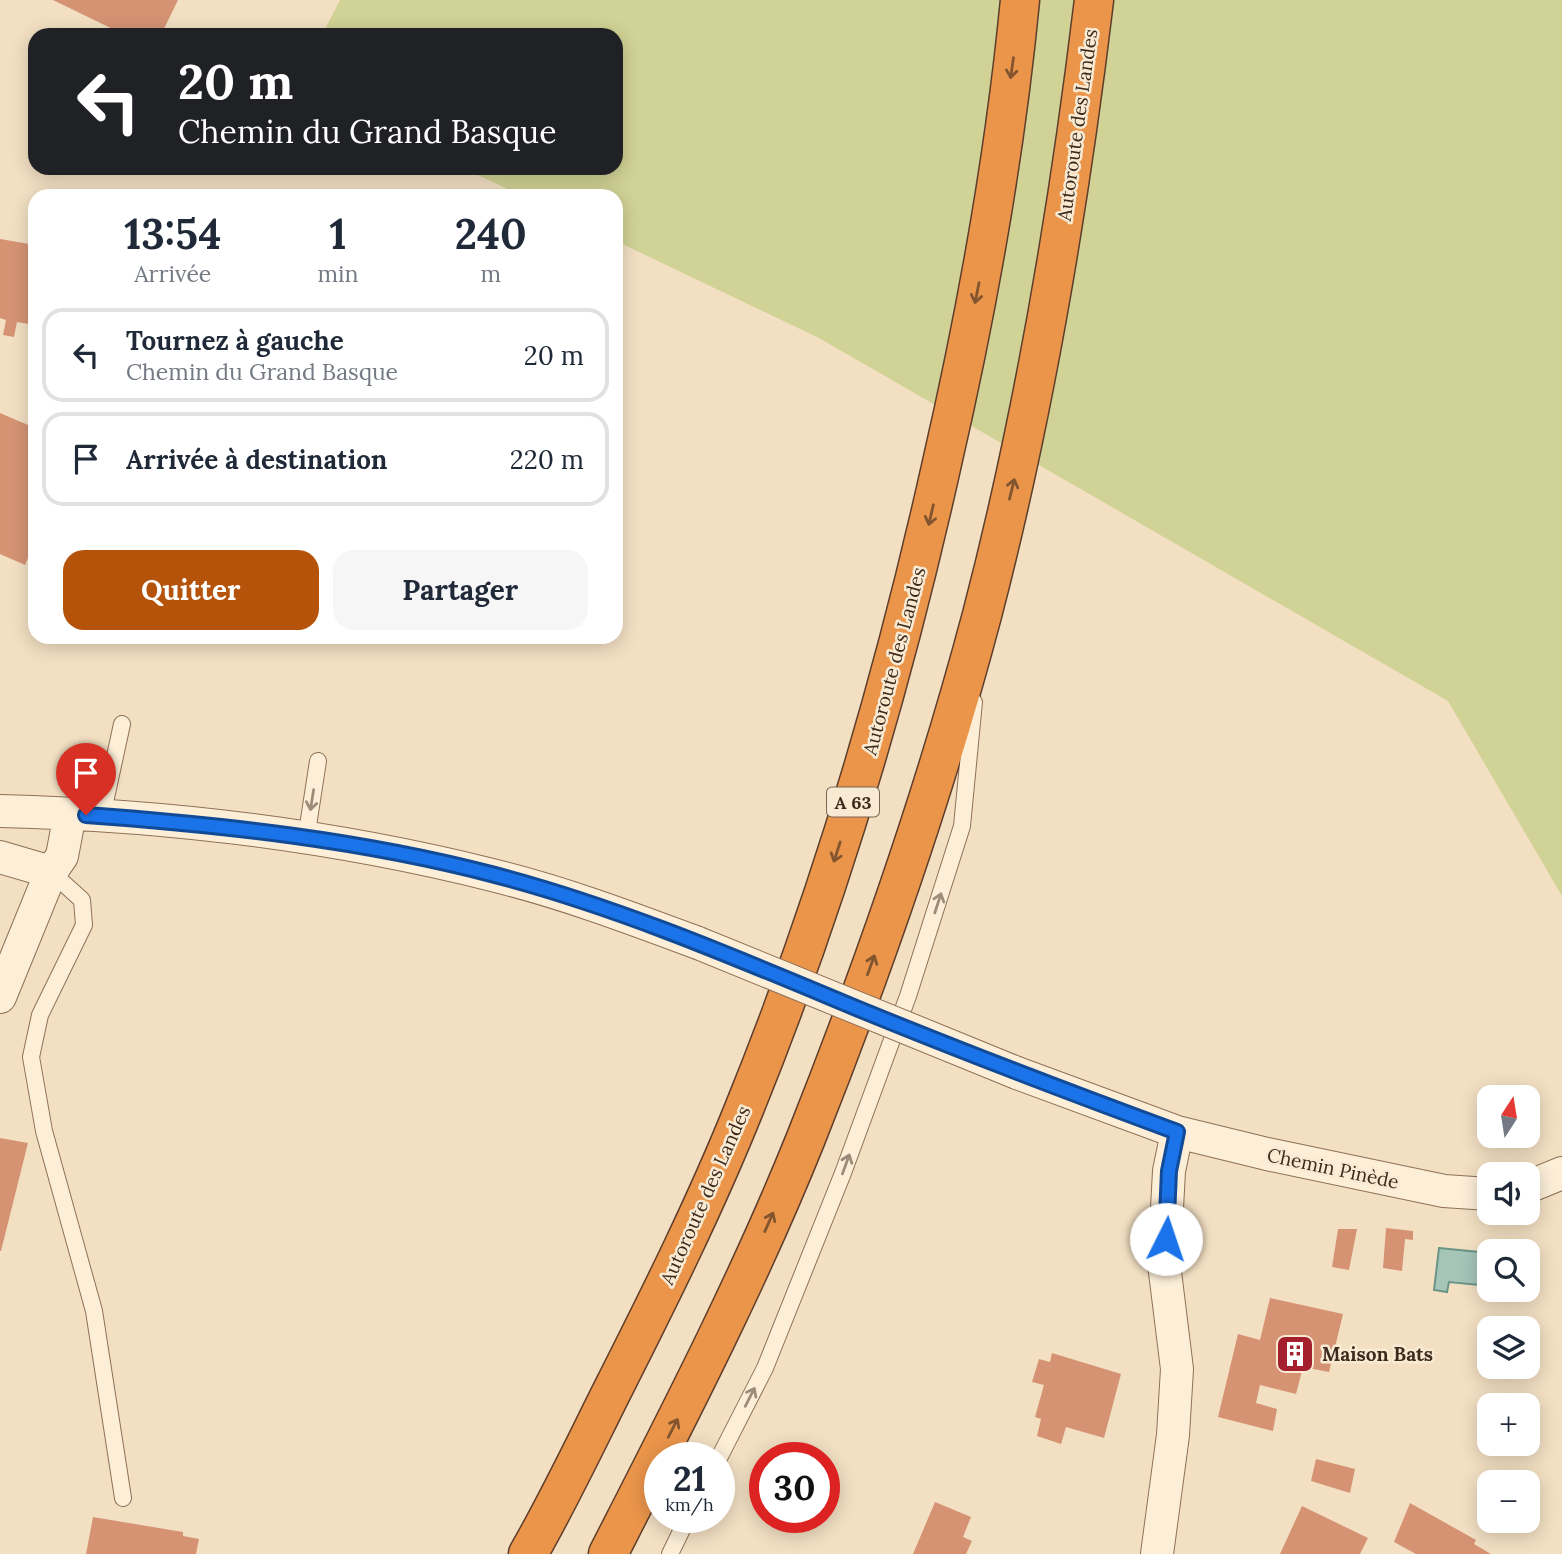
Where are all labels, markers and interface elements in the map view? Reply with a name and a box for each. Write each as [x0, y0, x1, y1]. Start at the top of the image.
street label: Autoroute des Landes [1052, 27, 1102, 223]
text: 20 m [178, 50, 293, 112]
icon: left [63, 56, 154, 147]
one-way arrow [1005, 56, 1018, 79]
text: Chemin du Grand Basque [178, 111, 557, 152]
text: 13:54 [124, 207, 221, 261]
text: 1 [330, 207, 347, 261]
text: 240 [455, 207, 527, 261]
text: Arrivée [134, 259, 211, 288]
text: min [318, 259, 359, 288]
text: m [480, 259, 501, 288]
one-way arrow [970, 281, 984, 304]
text: Tournez à gauche [126, 324, 344, 357]
icon: left [67, 336, 105, 374]
text: 20 m [524, 339, 584, 372]
text: Chemin du Grand Basque [126, 357, 398, 386]
icon: arrive [67, 440, 105, 478]
text: Arrivée à destination [126, 443, 387, 476]
text: 220 m [510, 443, 584, 476]
one-way arrow [1006, 478, 1019, 501]
one-way arrow [923, 503, 937, 526]
button: Quitter [63, 550, 319, 630]
button: Partager [333, 550, 588, 630]
street label: Autoroute des Landes [857, 564, 931, 759]
pin [56, 743, 116, 815]
icon: arrive [67, 754, 105, 792]
one-way arrow [305, 788, 318, 811]
road number: A 63 [827, 788, 879, 816]
one-way arrow [830, 841, 842, 863]
one-way arrow [932, 893, 945, 915]
one-way arrow [866, 954, 878, 976]
north arrow [1477, 1085, 1540, 1148]
map controls [1477, 1085, 1540, 1533]
street label: Autoroute des Landes [654, 1102, 755, 1289]
street label: Chemin Pinède [1265, 1142, 1401, 1194]
one-way arrow [841, 1154, 854, 1176]
button: sound [1477, 1162, 1540, 1225]
position arrow [1129, 1202, 1203, 1276]
one-way arrow [763, 1211, 776, 1233]
button: search [1477, 1239, 1540, 1302]
button: layers [1477, 1316, 1540, 1379]
building icon: Maison Bats [1274, 1333, 1316, 1375]
place label: Maison Bats [1322, 1342, 1433, 1366]
one-way arrow [743, 1387, 757, 1408]
button: + [1477, 1393, 1540, 1456]
one-way arrow [667, 1418, 680, 1439]
speed limit sign: 30 [749, 1442, 840, 1533]
text: 21 [673, 1456, 706, 1501]
button: − [1477, 1470, 1540, 1533]
text: km/h [665, 1493, 714, 1516]

